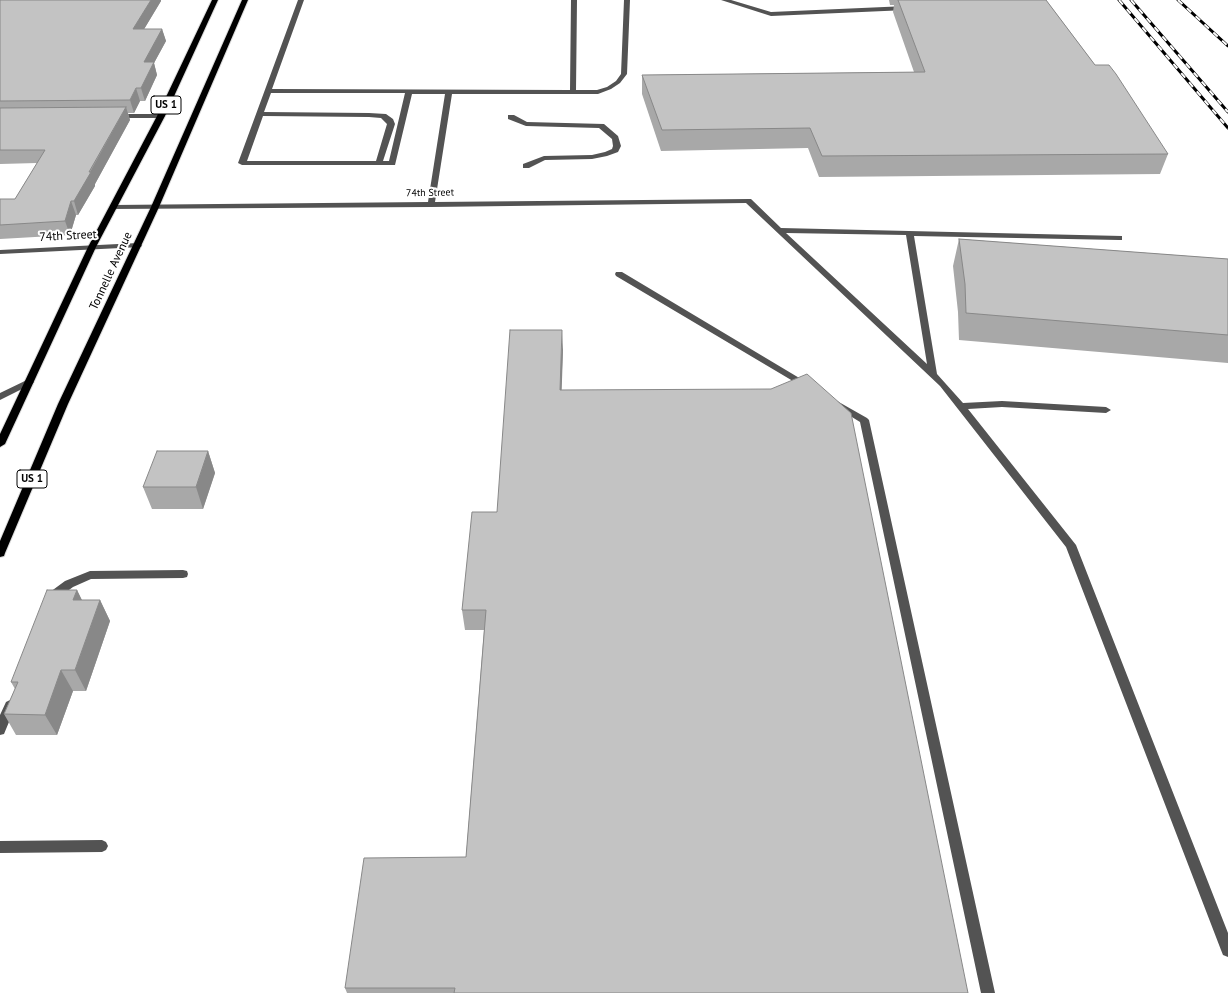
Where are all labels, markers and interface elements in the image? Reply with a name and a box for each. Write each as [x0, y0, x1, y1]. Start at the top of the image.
road number: US 1 [151, 96, 181, 114]
street label: 74th Street [406, 187, 454, 199]
street label: 74th Street [39, 227, 97, 245]
street label: Tonnelle Avenue [87, 230, 135, 312]
road number: US 1 [17, 470, 47, 488]

